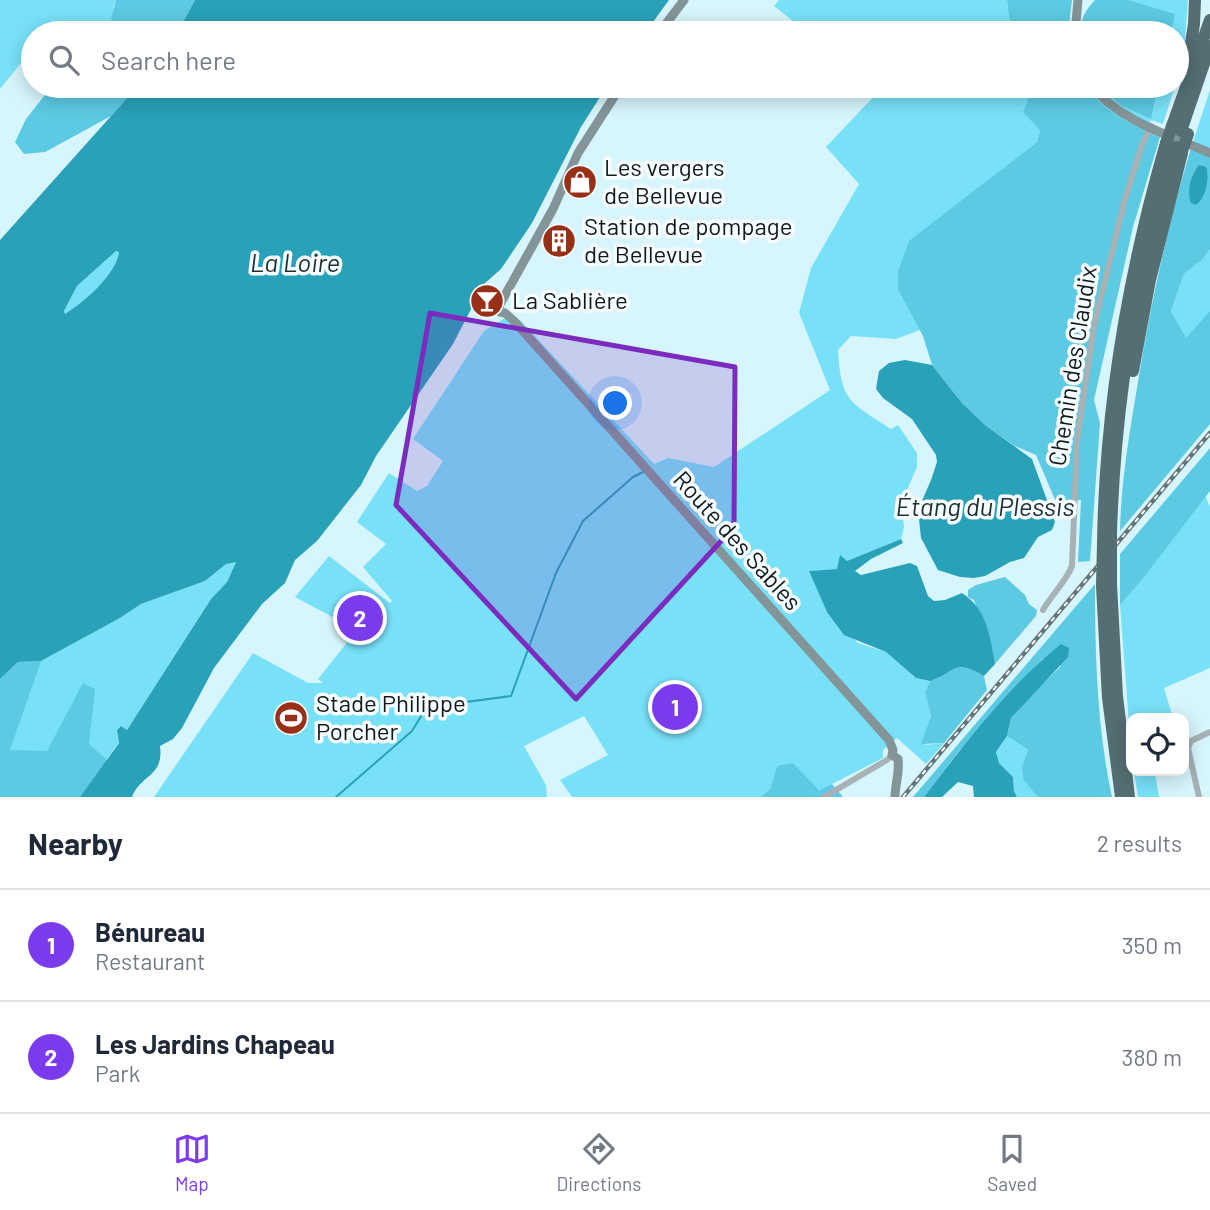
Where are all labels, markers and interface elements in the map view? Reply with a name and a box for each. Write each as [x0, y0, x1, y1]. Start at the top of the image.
search box [21, 21, 1189, 98]
icon: search [45, 41, 83, 79]
text: Search here [101, 44, 236, 75]
place label: Les vergers de Bellevue [604, 152, 725, 209]
shop icon: Les vergers de Bellevue [561, 163, 599, 201]
place label: Station de pompage de Bellevue [584, 211, 792, 268]
building icon: Station de pompage de Bellevue [540, 222, 578, 260]
water label: La Loire [250, 246, 340, 277]
street label: Chemin des Claudix [1041, 264, 1102, 468]
bar icon: La Sablière [468, 282, 506, 320]
place label: La Sablière [512, 285, 628, 314]
your location [598, 386, 632, 420]
street label: Route des Sables [668, 464, 808, 616]
water label: Étang du Plessis [896, 490, 1074, 521]
pin: 2 [337, 592, 383, 644]
pin: 1 [652, 681, 698, 733]
place label: Stade Philippe Porcher [316, 688, 466, 745]
sports icon: Stade Philippe Porcher [272, 699, 310, 737]
map controls [1126, 713, 1189, 776]
button: locate [1126, 713, 1189, 776]
text: Nearby [28, 825, 123, 861]
text: 2 results [1097, 829, 1182, 857]
text: Bénureau [95, 916, 205, 947]
text: 1 [47, 931, 55, 959]
text: 350 m [1122, 931, 1182, 959]
text: Restaurant [95, 947, 205, 975]
text: Les Jardins Chapeau [95, 1028, 335, 1059]
text: 2 [45, 1043, 57, 1071]
text: 380 m [1122, 1043, 1182, 1071]
text: Park [95, 1059, 140, 1087]
tab: Map [173, 1130, 211, 1195]
tab: Directions [557, 1130, 642, 1195]
tab: Saved [987, 1130, 1037, 1195]

